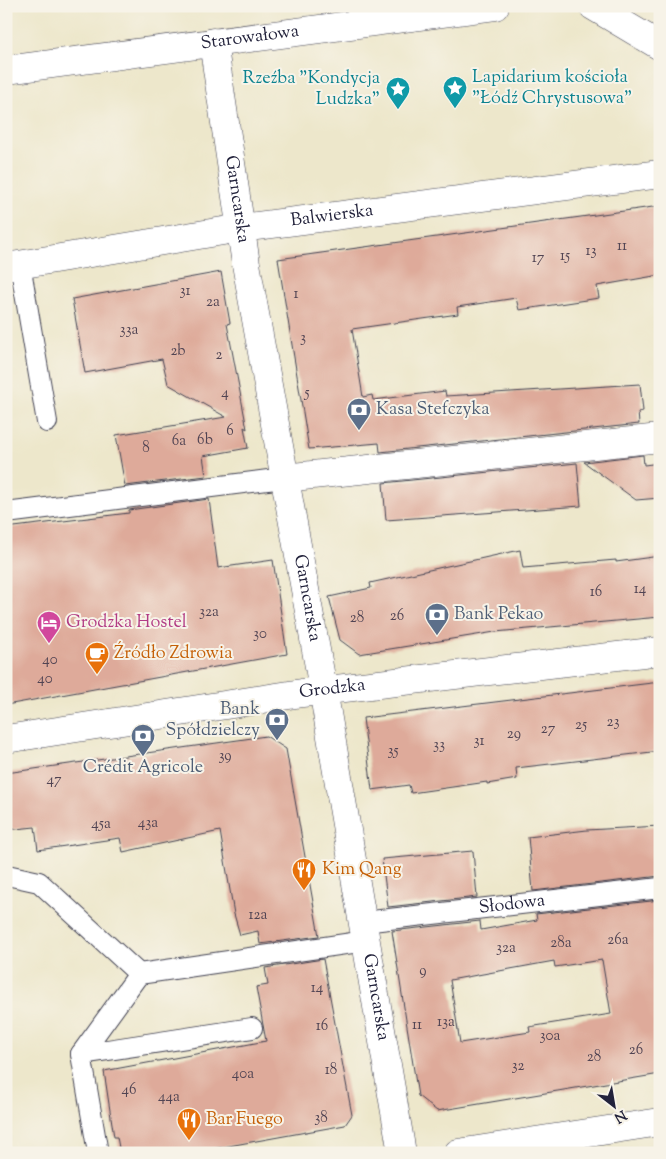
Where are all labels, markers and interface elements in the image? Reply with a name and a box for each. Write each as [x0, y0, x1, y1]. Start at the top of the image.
street label: Starowałowa [199, 19, 301, 57]
place label: Lapidarium kościoła "Łódź Chrystusowa" [472, 65, 632, 112]
place label: Rzeźba "Kondycja Ludzka" [243, 66, 380, 113]
place icon: Lapidarium kościoła "Łódź Chrystusowa" [442, 75, 468, 109]
place icon: Rzeźba "Kondycja Ludzka" [385, 76, 411, 110]
street label: Garncarska [217, 154, 256, 245]
street label: Balwierska [289, 198, 375, 234]
house number: 11 [617, 236, 627, 257]
house number: 13 [585, 241, 597, 262]
house number: 15 [560, 246, 570, 267]
house number: 17 [532, 248, 545, 269]
house number: 31 [179, 281, 191, 302]
house number: 1 [293, 284, 299, 305]
house number: 2a [206, 292, 220, 313]
house number: 33a [119, 320, 139, 341]
house number: 3 [300, 328, 306, 349]
house number: 2b [170, 341, 186, 362]
house number: 2 [215, 345, 223, 366]
house number: 4 [221, 383, 229, 404]
house number: 5 [303, 383, 310, 404]
bank icon: Kasa Stefczyka [346, 397, 372, 431]
place label: Kasa Stefczyka [376, 397, 490, 423]
house number: 6 [226, 421, 234, 442]
house number: 6b [197, 430, 213, 451]
house number: 6a [172, 431, 186, 452]
house number: 8 [142, 438, 150, 459]
street label: Garncarska [286, 552, 327, 644]
house number: 14 [634, 579, 647, 600]
house number: 16 [590, 582, 602, 603]
house number: 32a [199, 602, 219, 623]
bank icon: Bank Pekao [424, 602, 450, 636]
place label: Bank Pekao [454, 602, 543, 628]
house number: 26 [390, 606, 404, 627]
house number: 28 [350, 608, 364, 629]
hotel icon: Grodzka Hostel [36, 610, 62, 644]
place label: Grodzka Hostel [66, 610, 187, 636]
house number: 30 [253, 624, 267, 645]
cafe icon: Źródło Zdrowia [84, 641, 110, 675]
place label: Źródło Zdrowia [114, 641, 233, 667]
house number: 40 [42, 650, 58, 671]
house number: 40 [37, 669, 53, 690]
street label: Grodzka [298, 673, 367, 706]
place label: Bank Spółdzielczy [166, 697, 260, 744]
bank icon: Bank Spółdzielczy [264, 707, 290, 741]
house number: 23 [606, 712, 620, 733]
house number: 25 [575, 715, 587, 736]
house number: 27 [541, 719, 556, 740]
bank icon: Crédit Agricole [130, 723, 156, 757]
house number: 29 [507, 724, 521, 745]
house number: 31 [473, 731, 485, 752]
house number: 33 [433, 735, 445, 756]
house number: 35 [387, 741, 399, 762]
house number: 39 [218, 746, 232, 767]
place label: Crédit Agricole [83, 755, 203, 781]
house number: 47 [46, 770, 62, 791]
house number: 43a [138, 813, 158, 834]
house number: 45a [91, 814, 111, 835]
restaurant icon: Kim Qang [291, 857, 317, 891]
place label: Kim Qang [322, 857, 402, 883]
street label: Słodowa [477, 888, 547, 922]
house number: 12a [248, 905, 268, 926]
house number: 26a [607, 930, 629, 951]
house number: 28a [550, 933, 572, 954]
house number: 32a [496, 938, 516, 959]
street label: Garncarska [355, 952, 396, 1043]
house number: 9 [419, 961, 427, 982]
house number: 14 [311, 978, 324, 999]
house number: 13a [437, 1012, 455, 1033]
house number: 11 [412, 1015, 422, 1036]
house number: 16 [316, 1016, 328, 1037]
house number: 30a [540, 1026, 560, 1047]
house number: 26 [629, 1040, 643, 1061]
house number: 28 [587, 1047, 601, 1068]
house number: 32 [511, 1056, 525, 1077]
house number: 18 [325, 1060, 337, 1081]
house number: 40a [232, 1064, 254, 1085]
house number: 46 [122, 1080, 136, 1101]
north arrow [588, 1082, 638, 1132]
house number: 44a [158, 1087, 180, 1108]
text: N [610, 1104, 630, 1127]
restaurant icon: Bar Fuego [176, 1107, 202, 1141]
place label: Bar Fuego [206, 1107, 283, 1133]
house number: 38 [314, 1108, 328, 1129]

